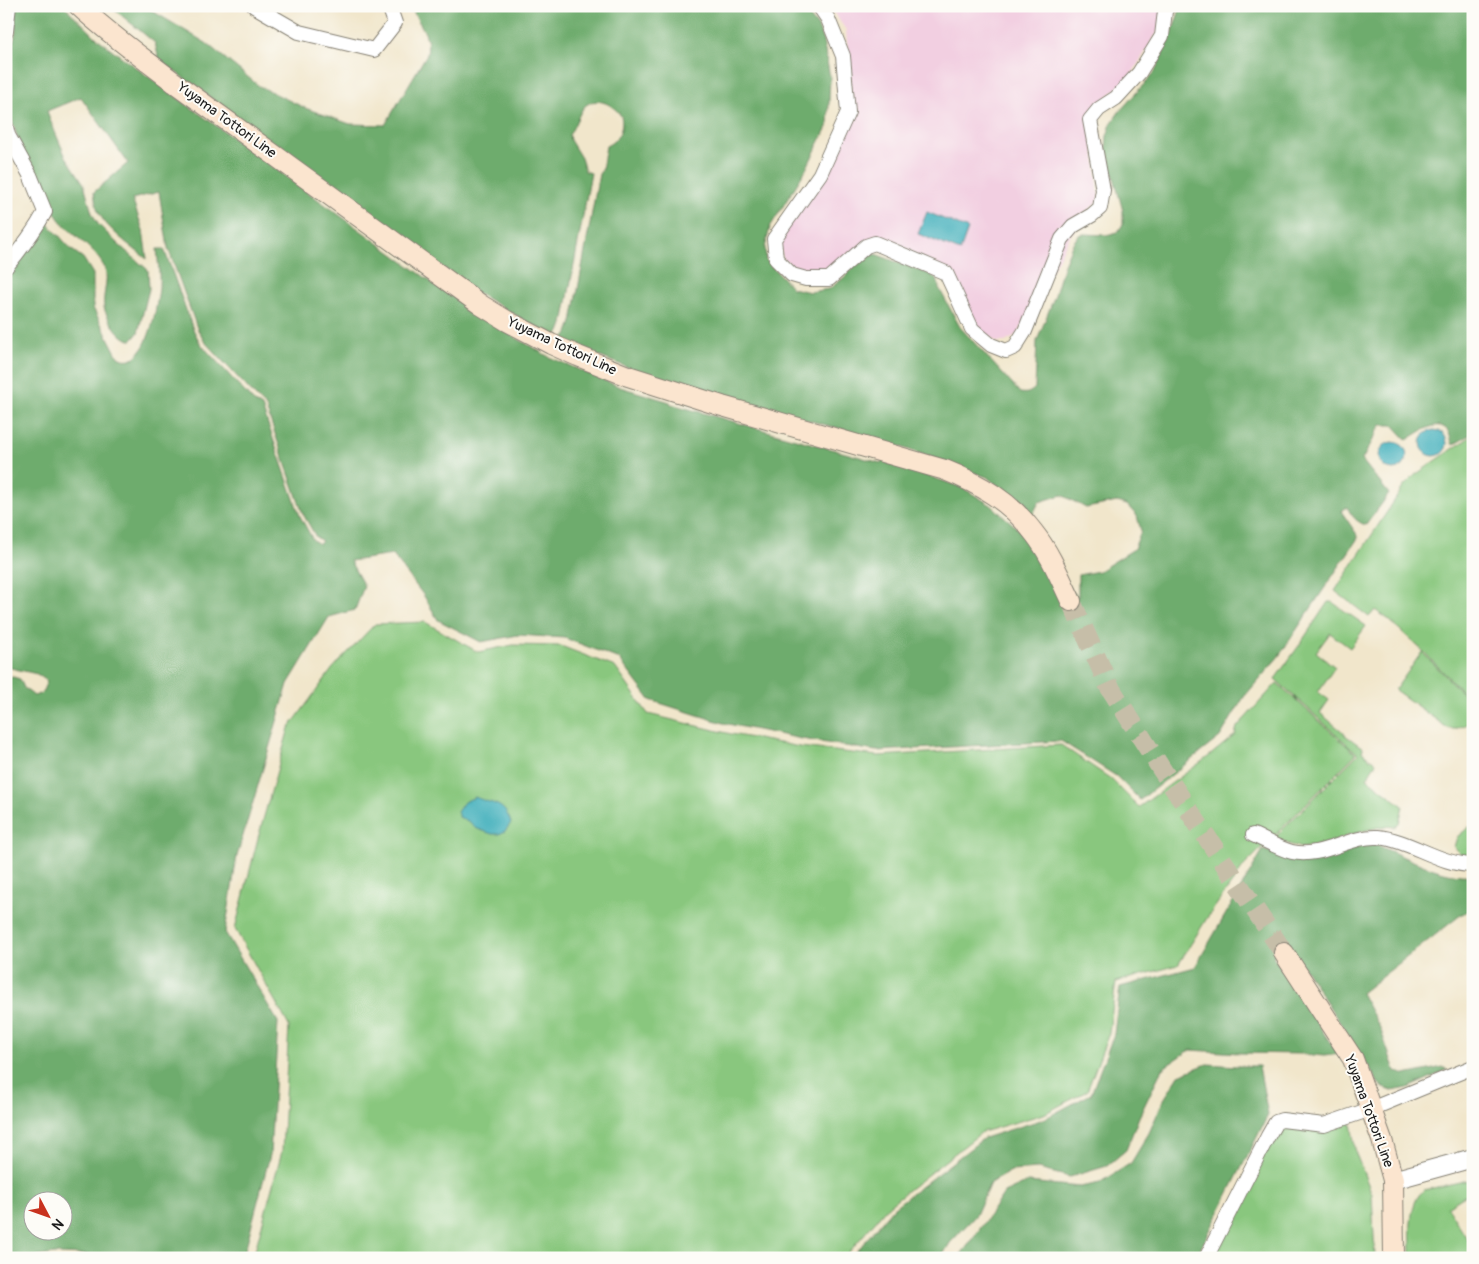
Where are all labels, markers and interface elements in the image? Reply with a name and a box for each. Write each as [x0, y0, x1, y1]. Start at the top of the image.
street label: Yuyama Tottori Line [173, 78, 280, 162]
street label: Yuyama Tottori Line [504, 313, 619, 379]
street label: Yuyama Tottori Line [1340, 1052, 1397, 1170]
north arrow [22, 1192, 72, 1242]
text: N [48, 1215, 67, 1233]

